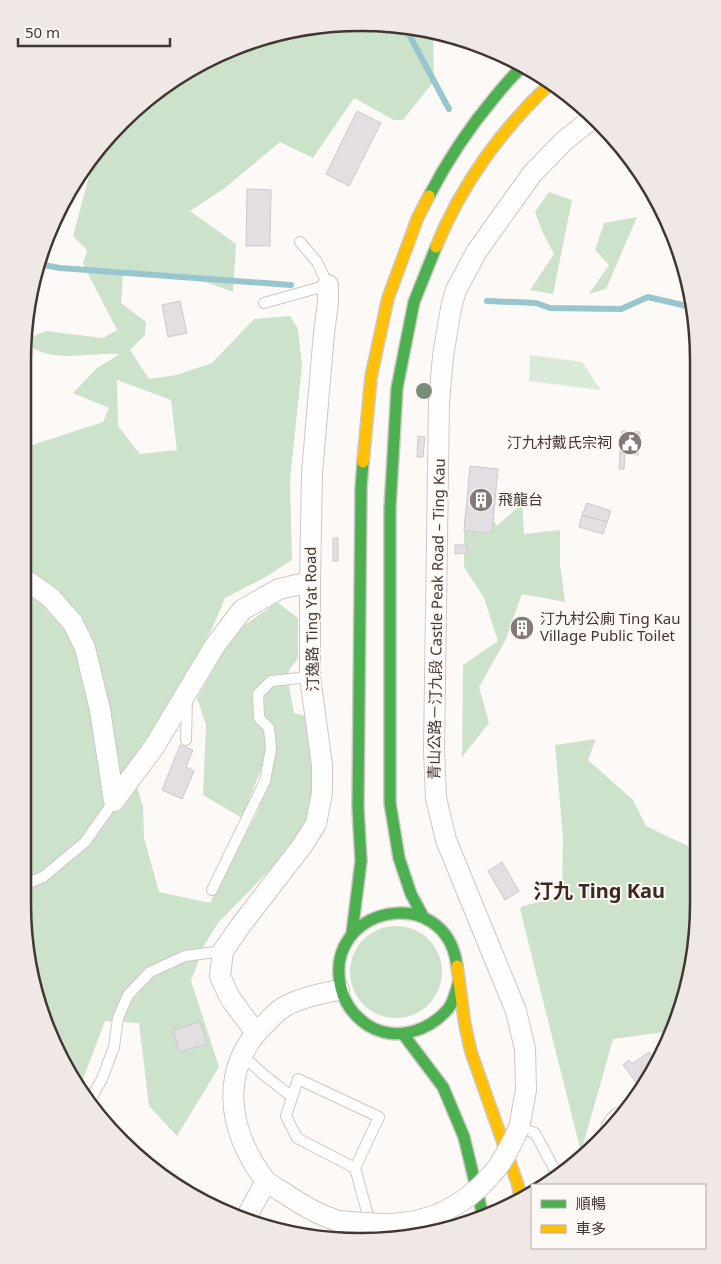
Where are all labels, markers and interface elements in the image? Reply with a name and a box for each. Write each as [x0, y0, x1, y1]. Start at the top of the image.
scale bar [18, 15, 170, 47]
text: 50 m [25, 22, 60, 42]
public building icon: 汀九村戴氏宗祠 [617, 430, 643, 456]
place label: 汀九村戴氏宗祠 [507, 432, 612, 452]
street label: 青山公路－汀九段 Castle Peak Road – Ting Kau [423, 458, 449, 780]
building icon: 飛龍台 [468, 487, 494, 513]
place label: 飛龍台 [498, 489, 543, 509]
street label: 汀逸路 Ting Yat Road [300, 546, 322, 692]
place label: 汀九村公廁 Ting Kau Village Public Toilet [540, 608, 680, 645]
building icon: 汀九村公廁 Ting Kau Village Public Toilet [509, 615, 535, 641]
district label: 汀九 Ting Kau [533, 877, 665, 904]
legend [531, 1184, 706, 1249]
text: 順暢 [576, 1193, 606, 1213]
text: 車多 [576, 1218, 606, 1238]

